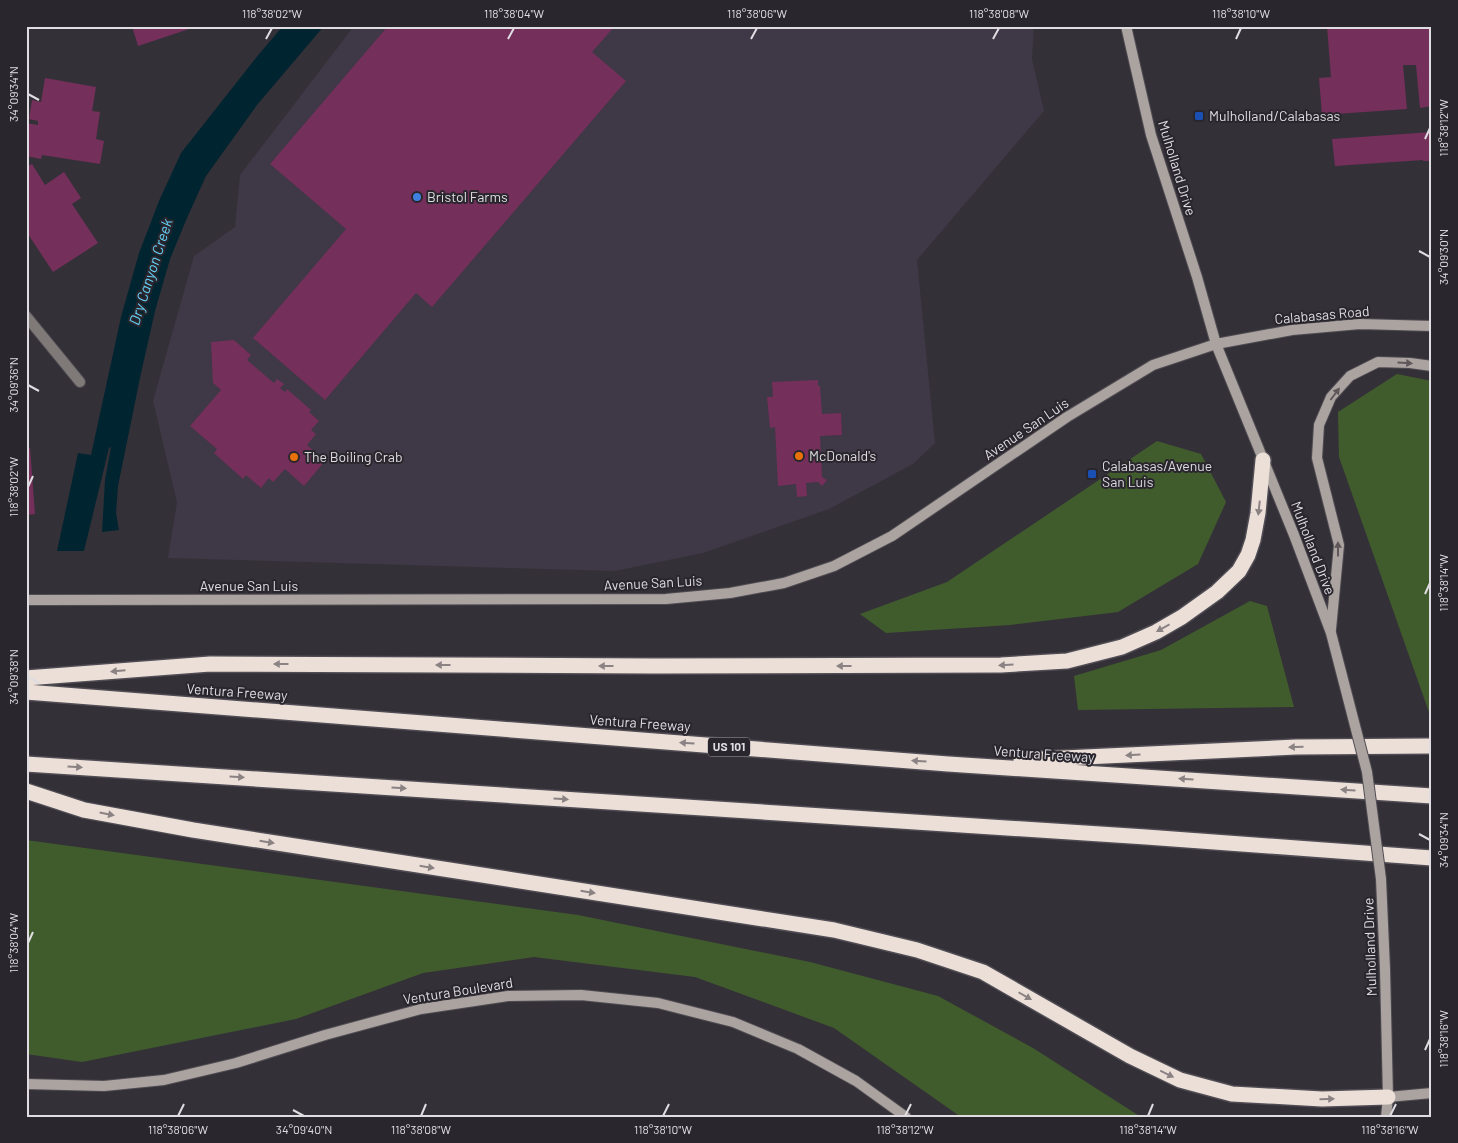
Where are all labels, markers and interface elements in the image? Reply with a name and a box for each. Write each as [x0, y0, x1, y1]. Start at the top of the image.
text: 118°38'02"W [242, 6, 303, 20]
text: 118°38'04"W [484, 6, 545, 20]
text: 118°38'06"W [727, 6, 787, 20]
text: 118°38'08"W [969, 6, 1029, 20]
text: 118°38'10"W [1212, 6, 1270, 20]
text: 34°09'34"N [6, 66, 20, 122]
text: 118°38'12"W [1436, 99, 1450, 157]
place label: Mulholland/Calabasas [1209, 107, 1341, 124]
marker: Mulholland/Calabasas [1193, 110, 1205, 122]
street label: Mulholland Drive [1155, 118, 1200, 217]
place label: Bristol Farms [427, 188, 508, 205]
marker: Bristol Farms [411, 191, 423, 203]
water label: Dry Canyon Creek [124, 216, 176, 327]
text: 34°09'30"N [1436, 229, 1450, 285]
street label: Calabasas Road [1274, 302, 1370, 327]
text: 34°09'36"N [6, 357, 20, 413]
one-way arrow [1397, 360, 1413, 368]
one-way arrow [1329, 388, 1340, 401]
street label: Avenue San Luis [980, 394, 1072, 463]
place label: McDonald's [809, 447, 877, 464]
place label: The Boiling Crab [304, 448, 403, 465]
marker: McDonald's [793, 450, 805, 462]
marker: The Boiling Crab [288, 451, 300, 463]
text: 118°38'02"W [6, 456, 20, 517]
place label: Calabasas/Avenue San Luis [1102, 457, 1212, 490]
marker: Calabasas/Avenue San Luis [1086, 468, 1098, 480]
street label: Mulholland Drive [1288, 499, 1339, 597]
one-way arrow [1255, 500, 1263, 516]
one-way arrow [1334, 541, 1342, 557]
text: 118°38'14"W [1436, 554, 1450, 612]
street label: Avenue San Luis [603, 571, 703, 594]
street label: Avenue San Luis [200, 577, 299, 594]
one-way arrow [1156, 624, 1169, 633]
text: 34°09'38"N [6, 649, 20, 705]
one-way arrow [272, 660, 288, 668]
one-way arrow [435, 661, 451, 669]
one-way arrow [998, 661, 1014, 669]
one-way arrow [597, 662, 613, 670]
one-way arrow [836, 662, 852, 670]
one-way arrow [110, 668, 126, 676]
street label: Ventura Freeway [186, 679, 289, 704]
street label: Ventura Freeway [589, 710, 692, 735]
road number: US 101 [708, 738, 750, 756]
one-way arrow [679, 739, 695, 747]
street label: Ventura Freeway [993, 741, 1096, 766]
one-way arrow [1287, 744, 1303, 752]
one-way arrow [1125, 751, 1141, 759]
one-way arrow [911, 757, 927, 765]
one-way arrow [67, 763, 83, 771]
one-way arrow [229, 774, 245, 782]
one-way arrow [1178, 775, 1194, 783]
one-way arrow [391, 785, 407, 793]
one-way arrow [1340, 786, 1356, 794]
one-way arrow [554, 795, 570, 803]
one-way arrow [99, 810, 114, 818]
text: 34°09'34"N [1436, 812, 1450, 868]
one-way arrow [259, 838, 275, 846]
one-way arrow [420, 863, 436, 871]
one-way arrow [580, 888, 596, 896]
street label: Mulholland Drive [1359, 897, 1380, 997]
text: 118°38'04"W [6, 912, 20, 973]
street label: Ventura Boulevard [402, 973, 514, 1008]
one-way arrow [1018, 992, 1032, 1000]
text: 118°38'16"W [1436, 1010, 1450, 1068]
one-way arrow [1160, 1070, 1175, 1078]
one-way arrow [1319, 1095, 1335, 1103]
text: 118°38'06"W [148, 1122, 208, 1136]
text: 34°09'40"N [276, 1122, 332, 1136]
text: 118°38'08"W [391, 1122, 451, 1136]
text: 118°38'10"W [634, 1122, 692, 1136]
text: 118°38'12"W [876, 1122, 934, 1136]
text: 118°38'14"W [1119, 1122, 1177, 1136]
text: 118°38'16"W [1361, 1122, 1419, 1136]

